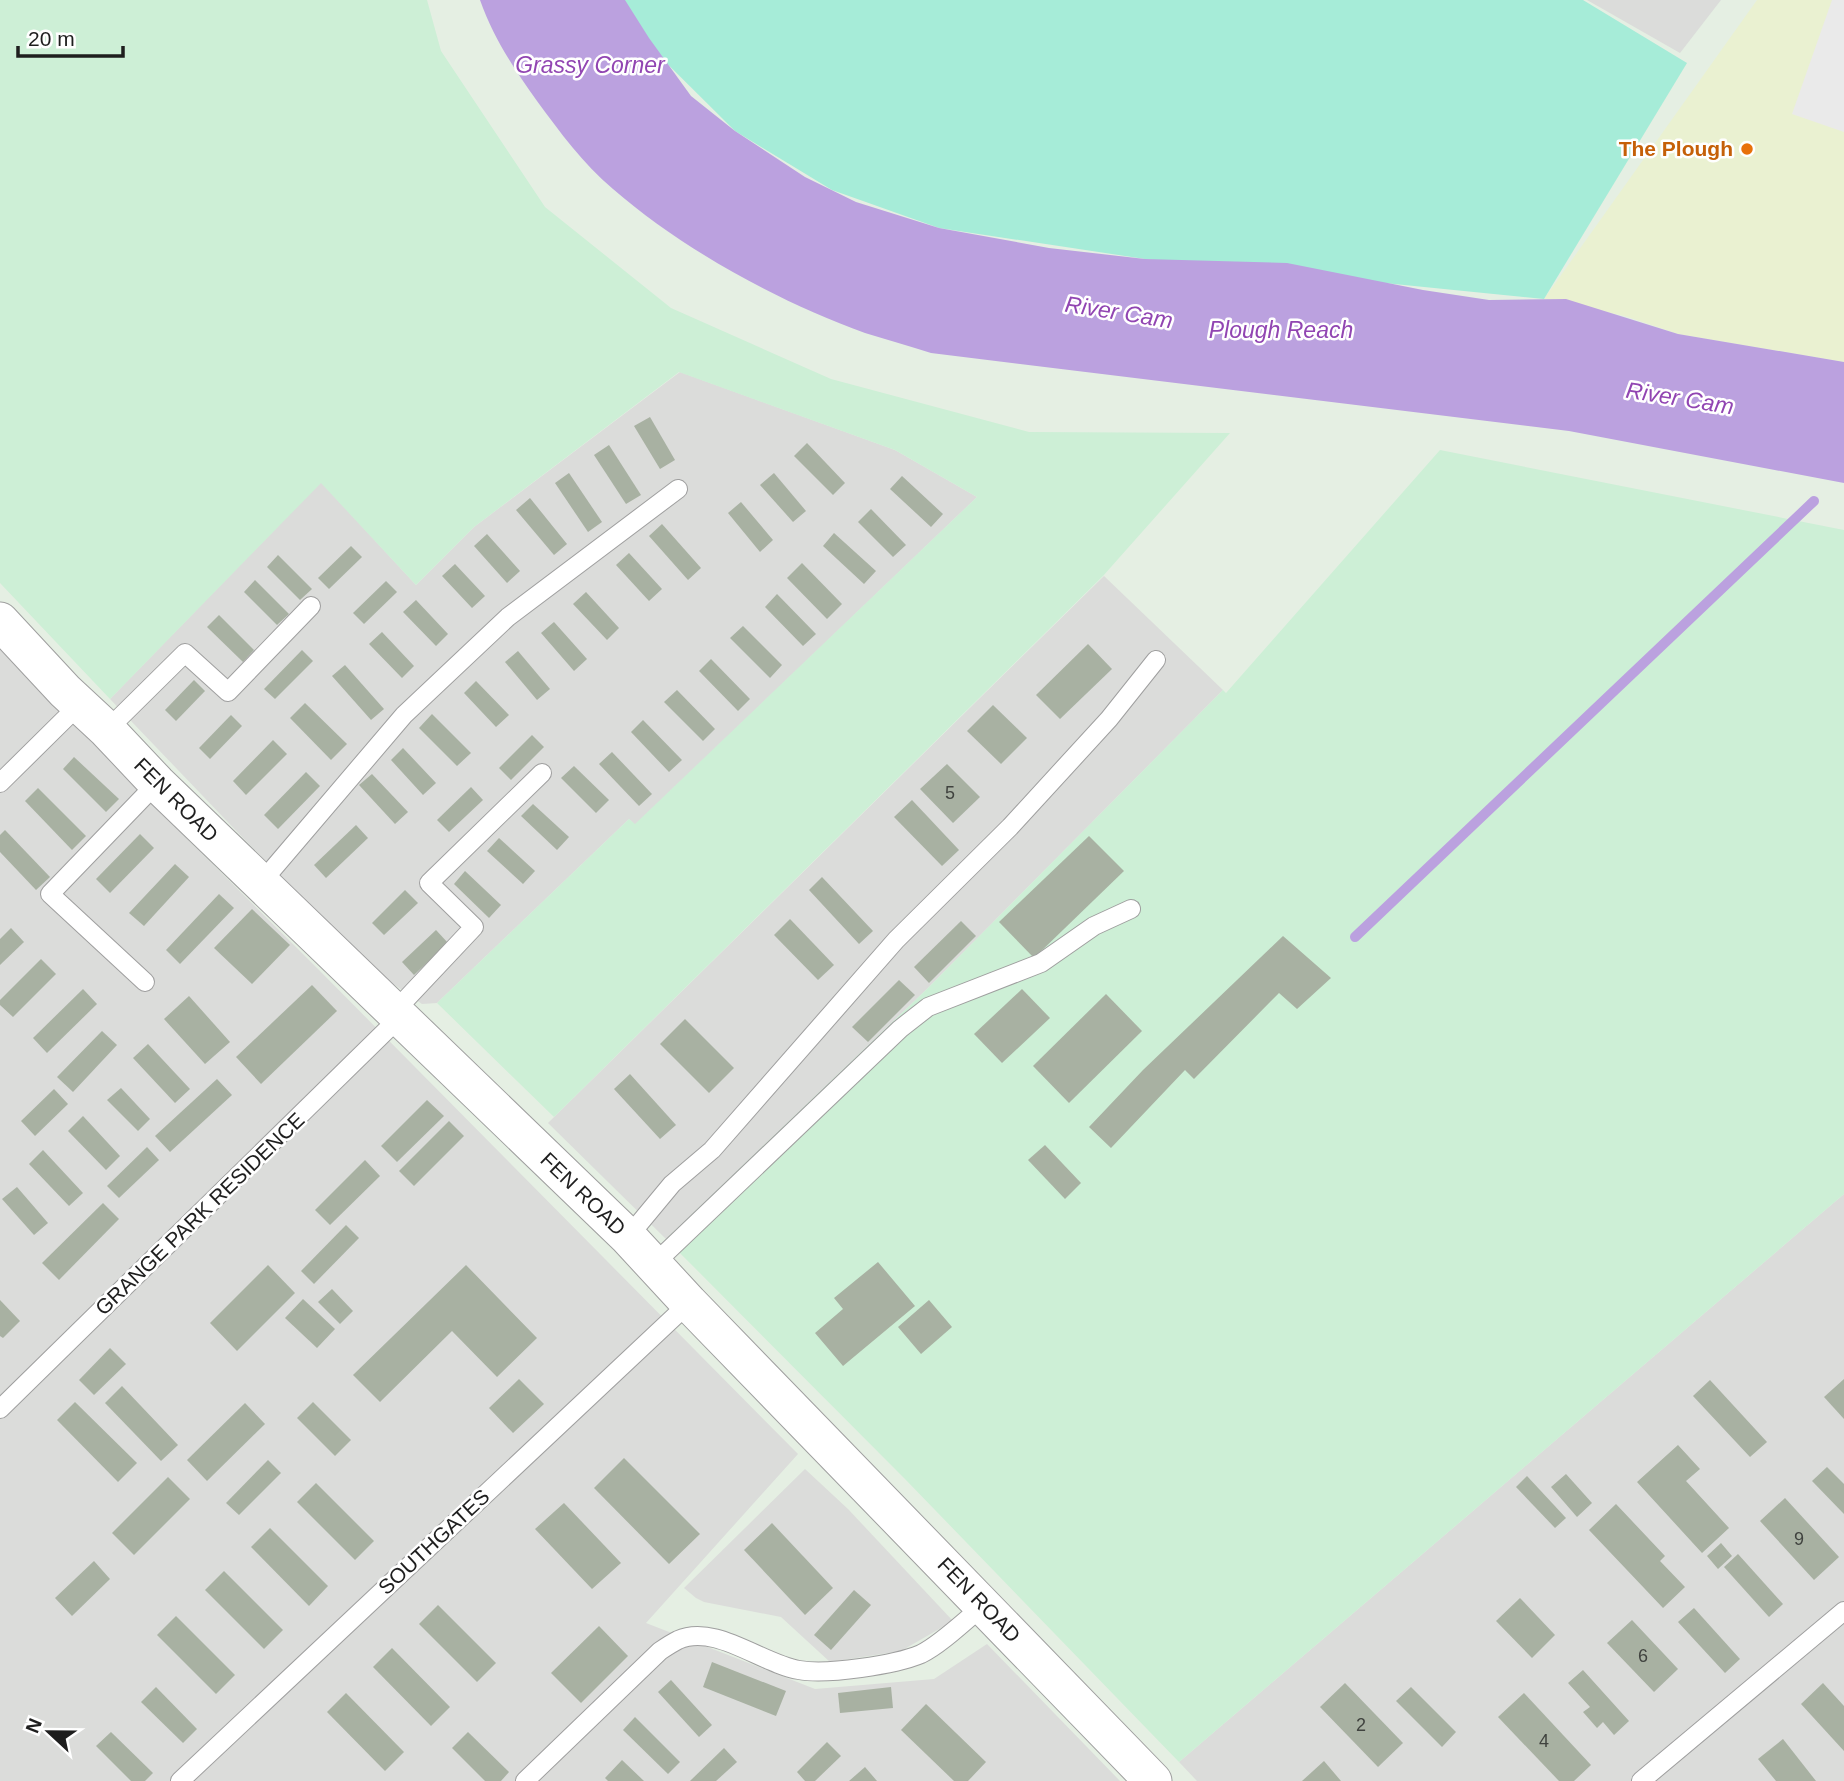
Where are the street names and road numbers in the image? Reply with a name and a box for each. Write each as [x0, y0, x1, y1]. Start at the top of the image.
street label: FEN ROAD [130, 753, 223, 846]
street label: GRANGE PARK RESIDENCE [91, 1108, 309, 1319]
street label: FEN ROAD [536, 1148, 630, 1240]
street label: SOUTHGATES [373, 1484, 494, 1599]
street label: FEN ROAD [933, 1553, 1025, 1647]

